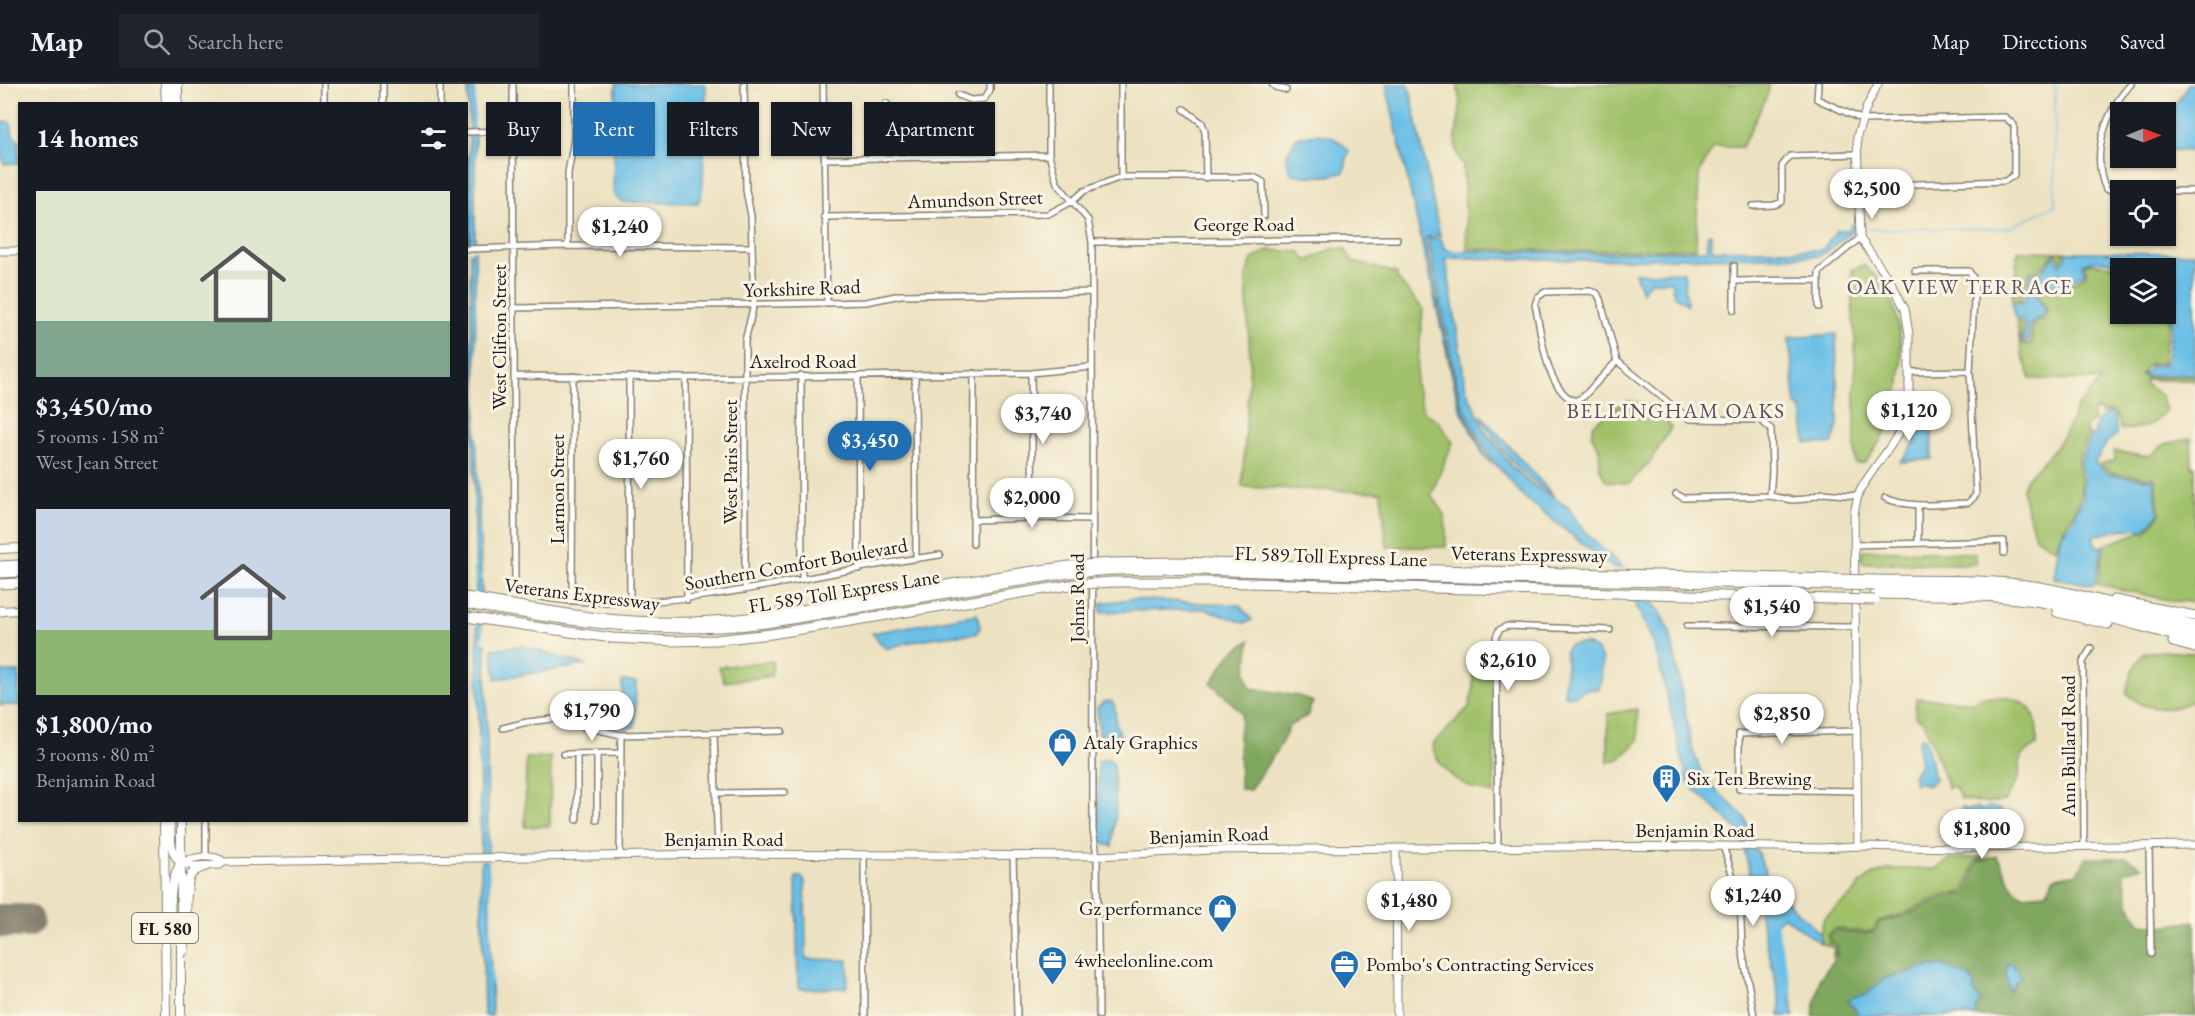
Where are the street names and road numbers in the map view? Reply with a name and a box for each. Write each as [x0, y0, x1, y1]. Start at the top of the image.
street label: Amundson Street [906, 184, 1044, 214]
street label: George Road [1193, 211, 1295, 237]
street label: West Clifton Street [486, 263, 512, 410]
street label: Yorkshire Road [743, 273, 862, 303]
street label: Axelrod Road [748, 348, 857, 374]
street label: West Paris Street [717, 399, 743, 524]
street label: Larmon Street [544, 433, 570, 544]
street label: Southern Comfort Boulevard [683, 531, 910, 596]
street label: FL 589 Toll Express Lane [1234, 540, 1428, 572]
street label: Veterans Expressway [1450, 540, 1608, 568]
street label: Johns Road [1064, 552, 1090, 645]
street label: FL 589 Toll Express Lane [747, 563, 941, 619]
street label: Veterans Expressway [503, 572, 662, 616]
street label: Ann Bullard Road [2055, 674, 2081, 818]
street label: Benjamin Road [1635, 817, 1756, 843]
street label: Benjamin Road [1149, 820, 1270, 850]
street label: Benjamin Road [664, 826, 785, 852]
road number: FL 580 [132, 913, 198, 943]

